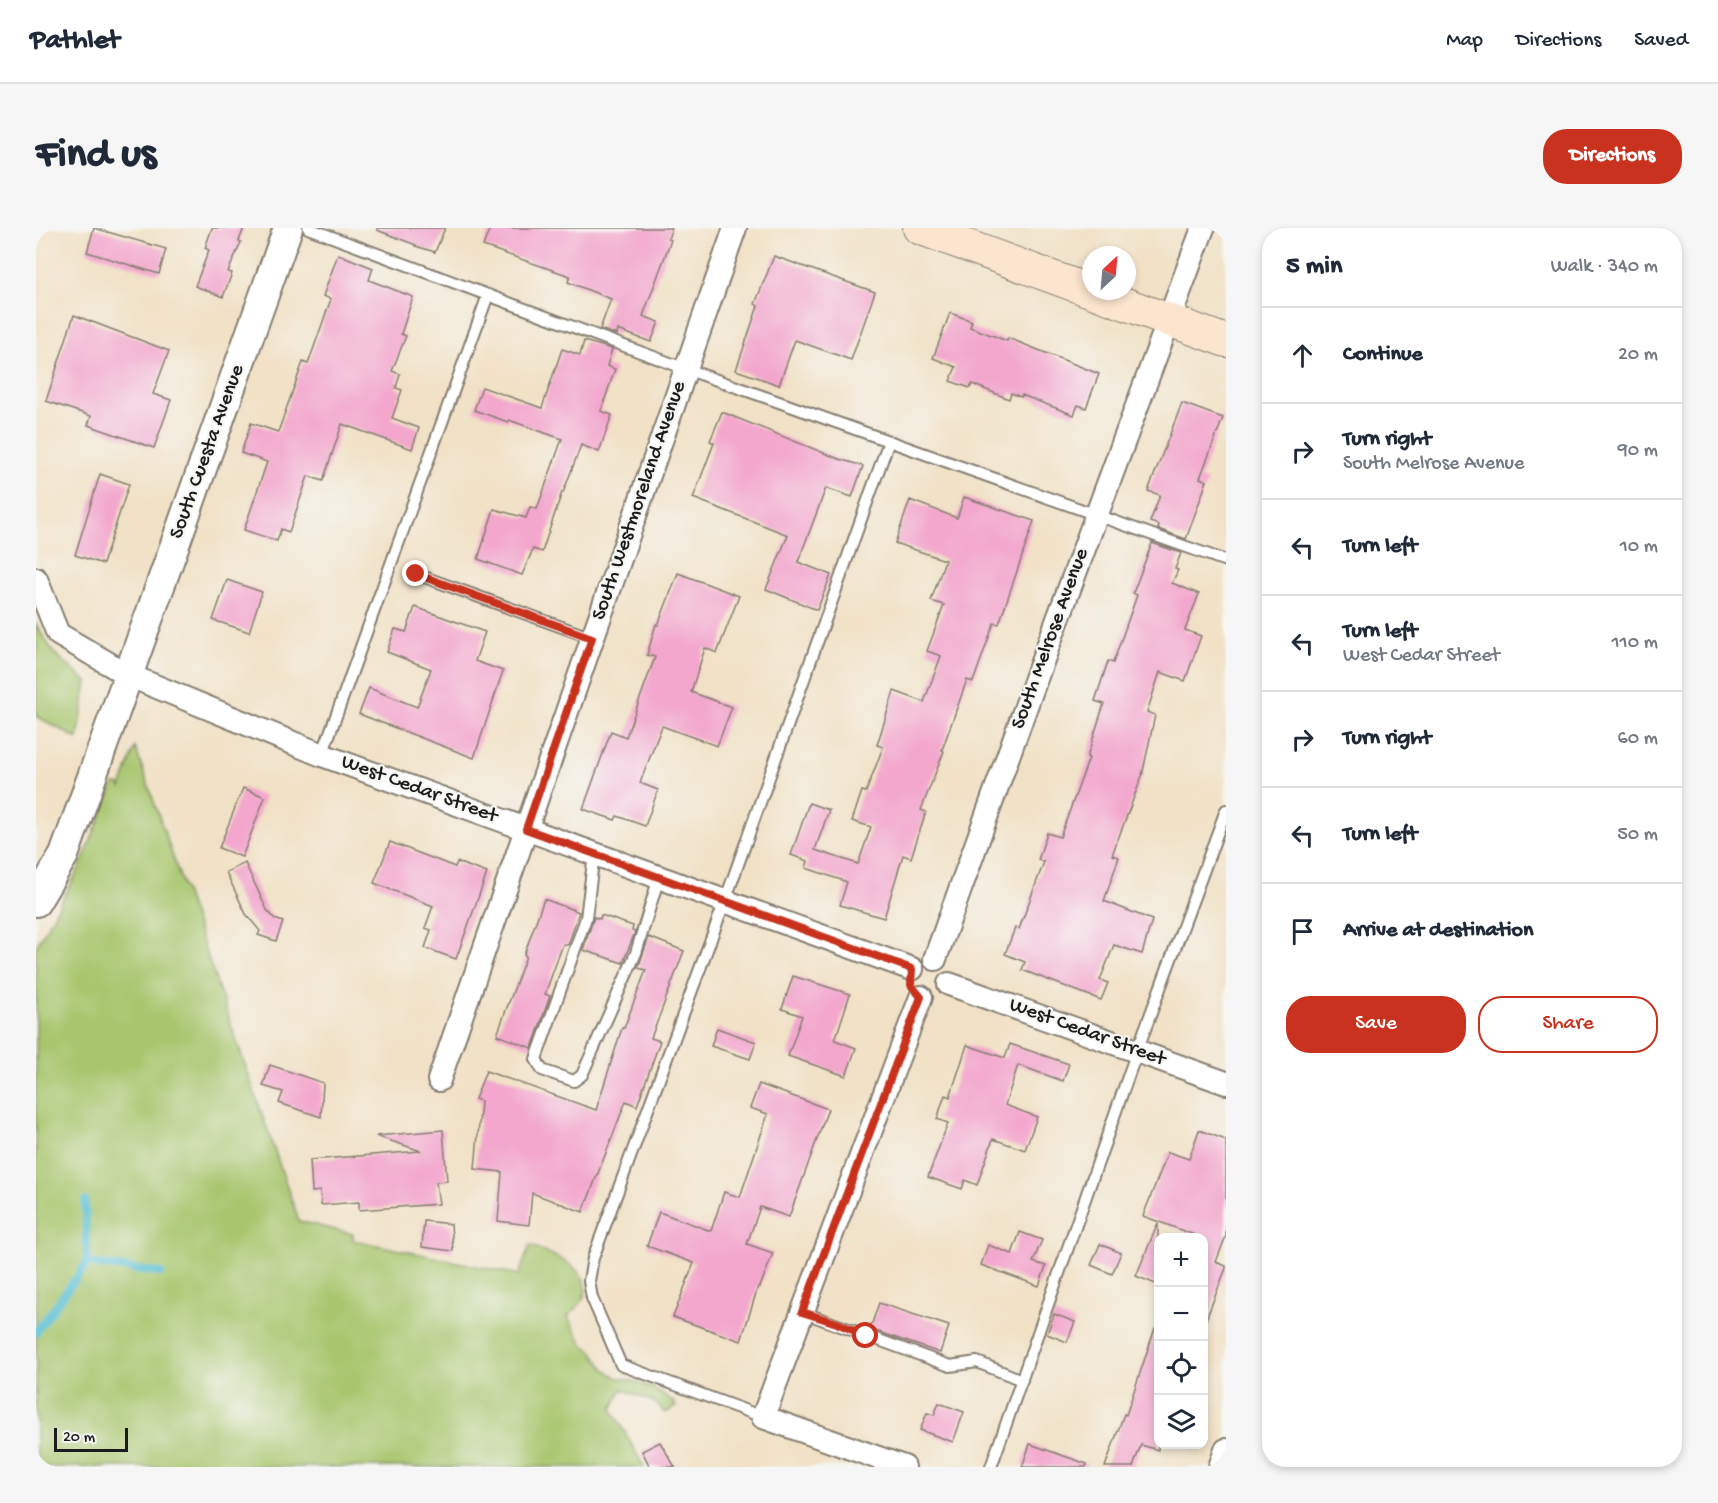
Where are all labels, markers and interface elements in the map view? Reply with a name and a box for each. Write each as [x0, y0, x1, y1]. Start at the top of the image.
text: Pathlet [30, 25, 120, 58]
text: Map [1446, 29, 1483, 54]
text: Directions [1516, 29, 1601, 54]
text: Saved [1634, 29, 1688, 54]
button: Directions [1543, 129, 1682, 184]
text: Find us [36, 132, 156, 181]
north arrow [1082, 246, 1136, 300]
text: 5 min [1286, 252, 1342, 283]
text: Walk · 340 m [1551, 256, 1658, 279]
icon: ahead [1286, 339, 1319, 372]
text: Continue [1343, 342, 1423, 368]
text: 20 m [1618, 344, 1658, 367]
street label: South Cuesta Avenue [165, 360, 252, 542]
street label: South Westmoreland Avenue [587, 377, 693, 624]
text: Turn right [1343, 427, 1431, 453]
icon: right [1286, 435, 1319, 468]
text: 90 m [1618, 440, 1658, 463]
text: South Melrose Avenue [1343, 453, 1524, 476]
icon: left [1286, 531, 1319, 564]
text: Turn left [1343, 534, 1417, 560]
text: 10 m [1620, 536, 1658, 559]
street label: South Melrose Avenue [1007, 544, 1096, 733]
route end [402, 560, 428, 586]
text: Turn left [1343, 619, 1417, 645]
icon: left [1286, 627, 1319, 660]
text: 110 m [1612, 632, 1658, 655]
text: West Cedar Street [1343, 645, 1500, 668]
icon: right [1286, 723, 1319, 756]
text: Turn right [1343, 726, 1431, 752]
text: 60 m [1618, 728, 1658, 751]
street label: West Cedar Street [337, 750, 503, 831]
icon: left [1286, 819, 1319, 852]
text: Turn left [1343, 822, 1417, 848]
text: 50 m [1617, 824, 1658, 847]
icon: arrive [1286, 915, 1319, 948]
text: Arrive at destination [1343, 918, 1533, 944]
street label: West Cedar Street [1005, 993, 1171, 1074]
button: Save [1286, 996, 1466, 1053]
button: Share [1478, 996, 1658, 1053]
map controls [1154, 1233, 1208, 1449]
button: + [1154, 1233, 1208, 1287]
button: − [1154, 1287, 1208, 1341]
route start [852, 1322, 878, 1348]
button: locate [1154, 1341, 1208, 1395]
button: layers [1154, 1395, 1208, 1449]
scale bar [54, 1425, 128, 1452]
text: 20 m [63, 1429, 95, 1448]

